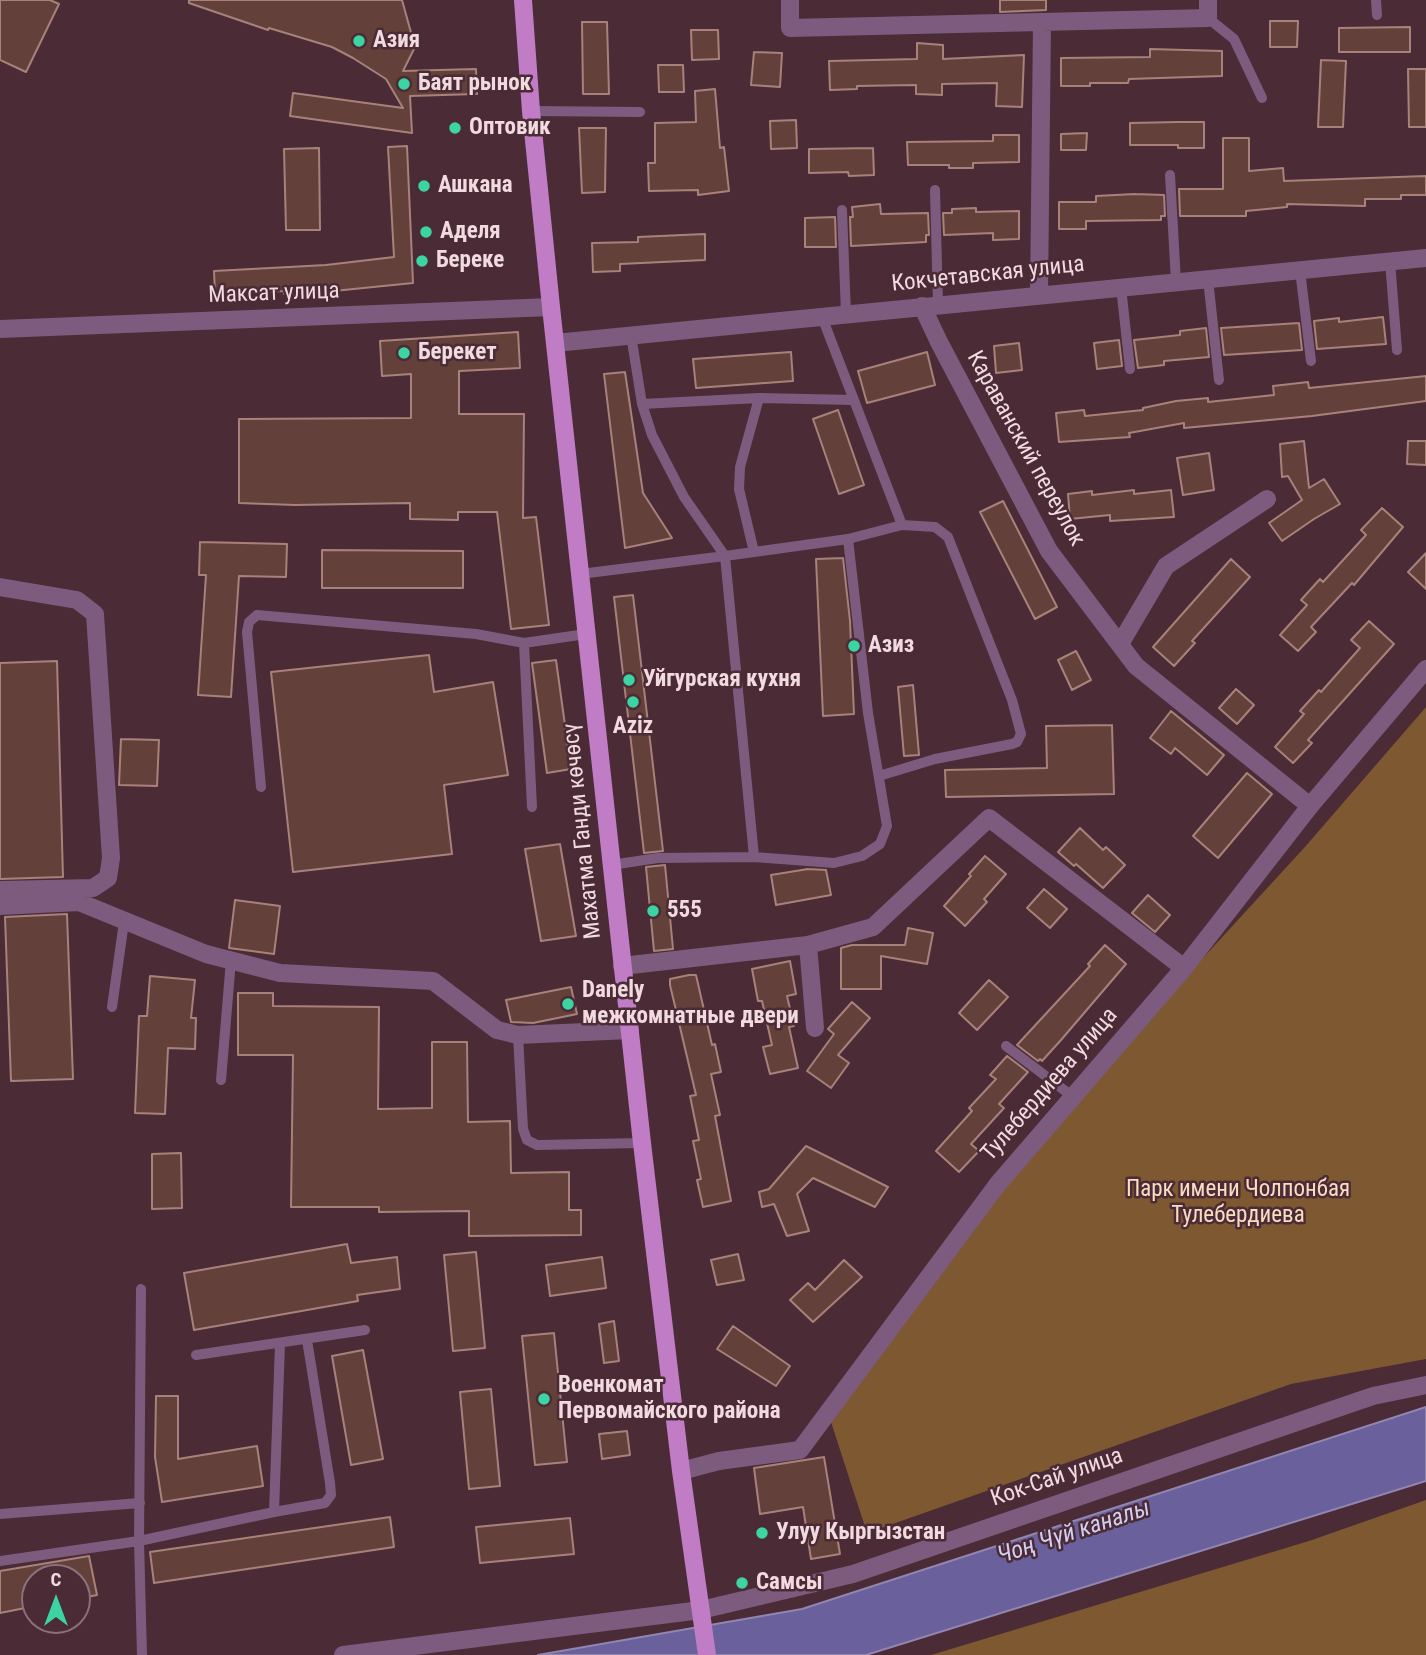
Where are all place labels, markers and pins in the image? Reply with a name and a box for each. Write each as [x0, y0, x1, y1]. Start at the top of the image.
place label: Азия [373, 27, 420, 55]
marker: Азия [351, 33, 367, 49]
place label: Баят рынок [418, 70, 531, 98]
marker: Баят рынок [396, 76, 412, 92]
place label: Оптовик [469, 114, 550, 142]
marker: Оптовик [447, 120, 463, 136]
place label: Ашкана [438, 172, 513, 200]
marker: Ашкана [416, 178, 432, 194]
place label: Аделя [440, 218, 501, 246]
marker: Аделя [418, 224, 434, 240]
place label: Береке [436, 247, 504, 275]
marker: Береке [414, 253, 430, 269]
place label: Берекет [418, 339, 497, 367]
marker: Берекет [396, 345, 412, 361]
place label: Азиз [868, 632, 914, 660]
marker: Азиз [846, 638, 862, 654]
place label: Уйгурская кухня [643, 666, 801, 694]
marker: Уйгурская кухня [621, 672, 637, 688]
marker: Aziz [625, 694, 641, 710]
place label: Aziz [613, 713, 653, 741]
place label: 555 [667, 897, 702, 925]
marker: 555 [645, 903, 661, 919]
place label: Danely межкомнатные двери [582, 977, 799, 1031]
marker: Danely межкомнатные двери [560, 996, 576, 1012]
place label: Военкомат Первомайского района [558, 1372, 781, 1426]
marker: Военкомат Первомайского района [536, 1391, 552, 1407]
place label: Улуу Кыргызстан [776, 1519, 945, 1547]
marker: Улуу Кыргызстан [754, 1525, 770, 1541]
place label: Самсы [756, 1569, 823, 1597]
marker: Самсы [734, 1575, 750, 1591]

